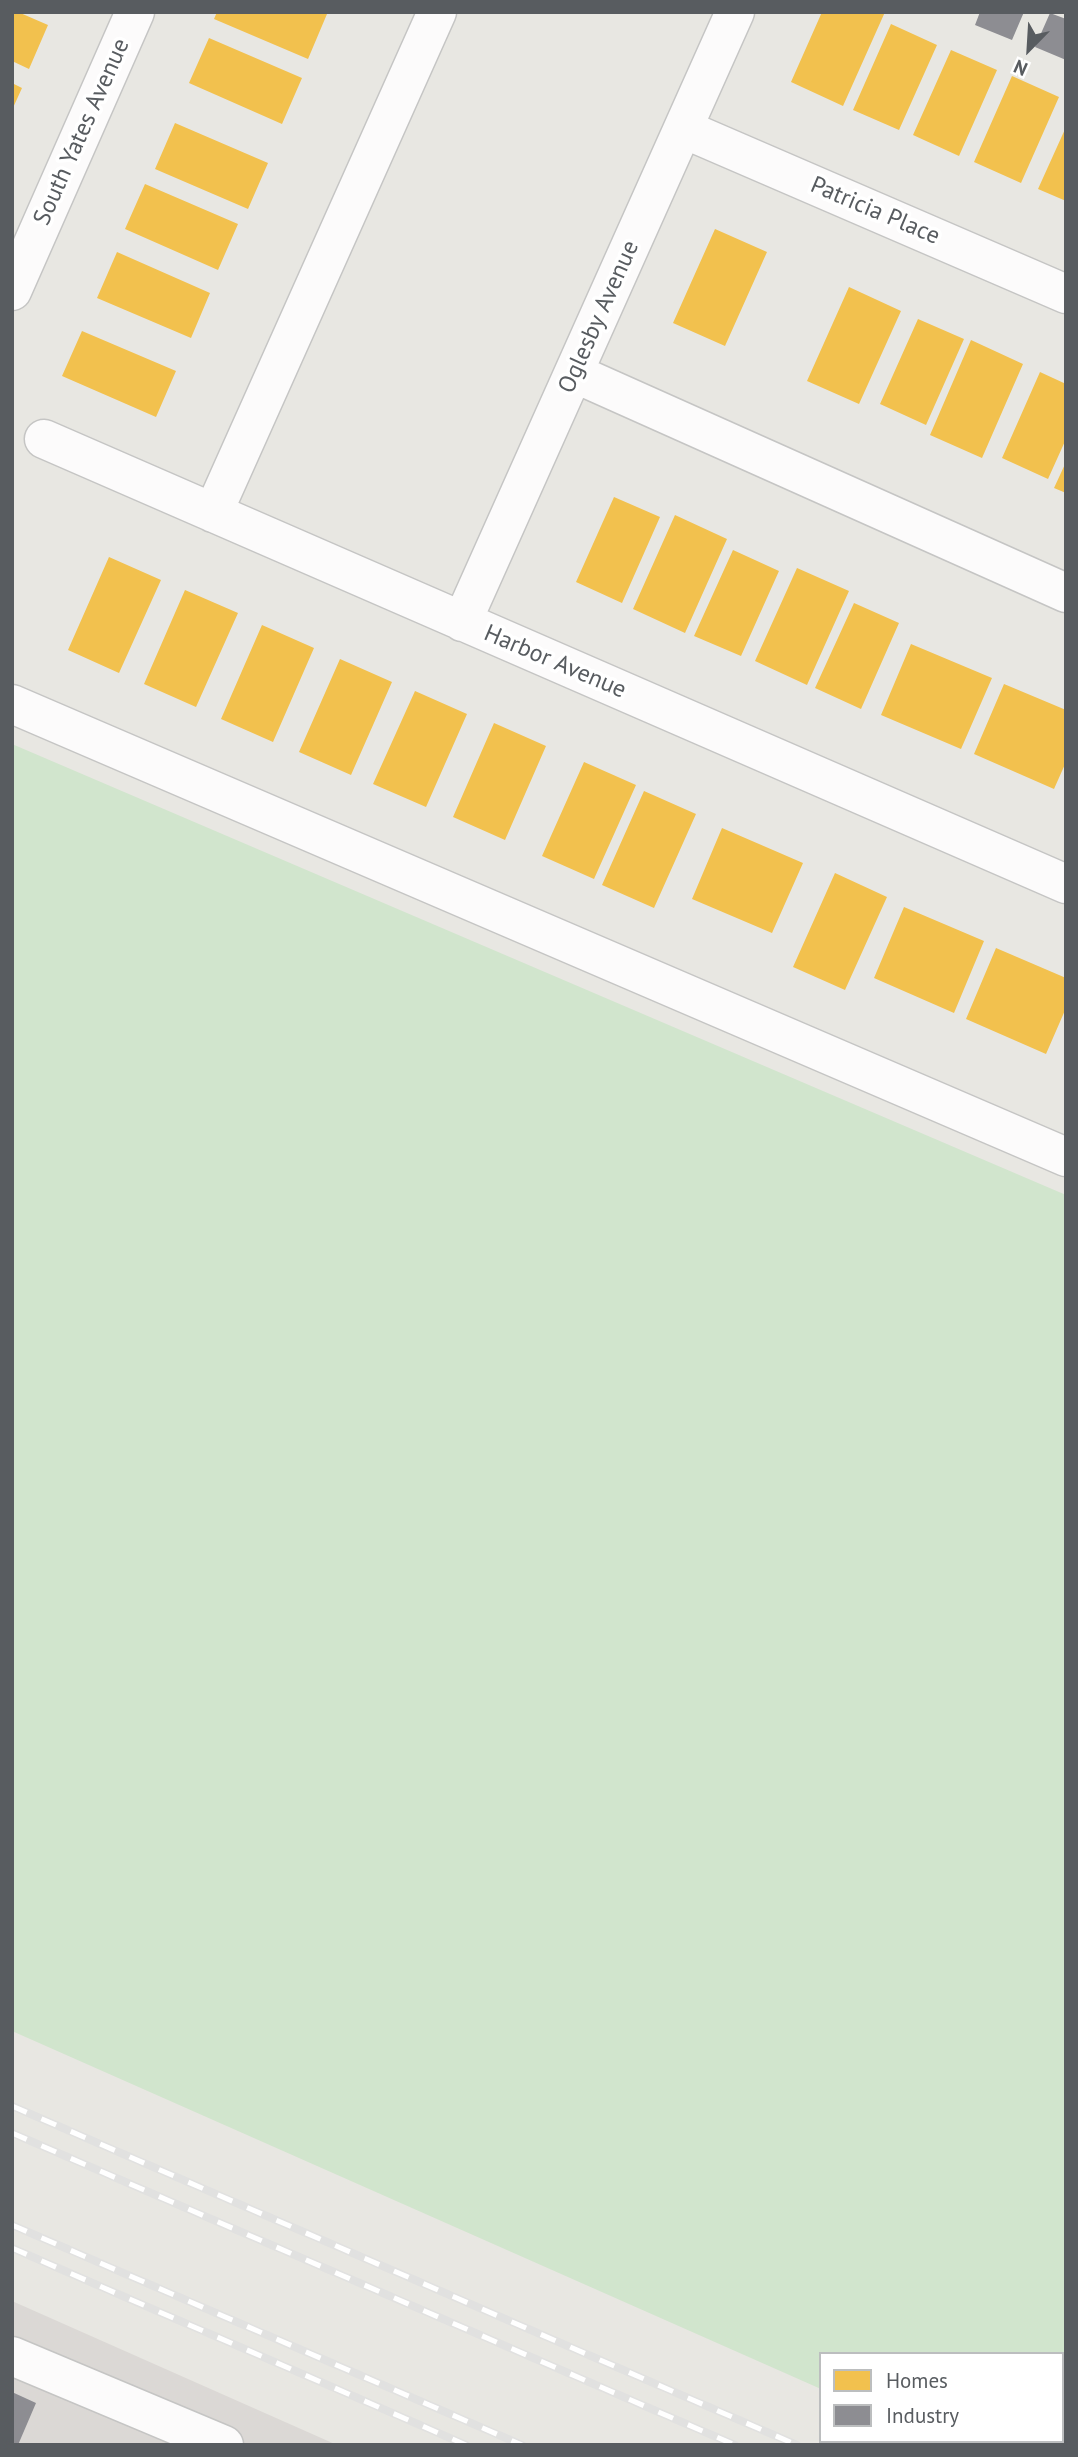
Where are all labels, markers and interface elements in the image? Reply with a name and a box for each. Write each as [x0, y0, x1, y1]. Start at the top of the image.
north arrow [994, 14, 1064, 84]
street label: South Yates Avenue [28, 34, 136, 230]
text: N [1010, 55, 1031, 82]
street label: Patricia Place [806, 171, 944, 251]
street label: Oglesby Avenue [553, 236, 645, 398]
street label: Harbor Avenue [480, 619, 630, 705]
legend [819, 2352, 1064, 2443]
text: Homes [886, 2367, 948, 2394]
text: Industry [886, 2402, 959, 2429]

